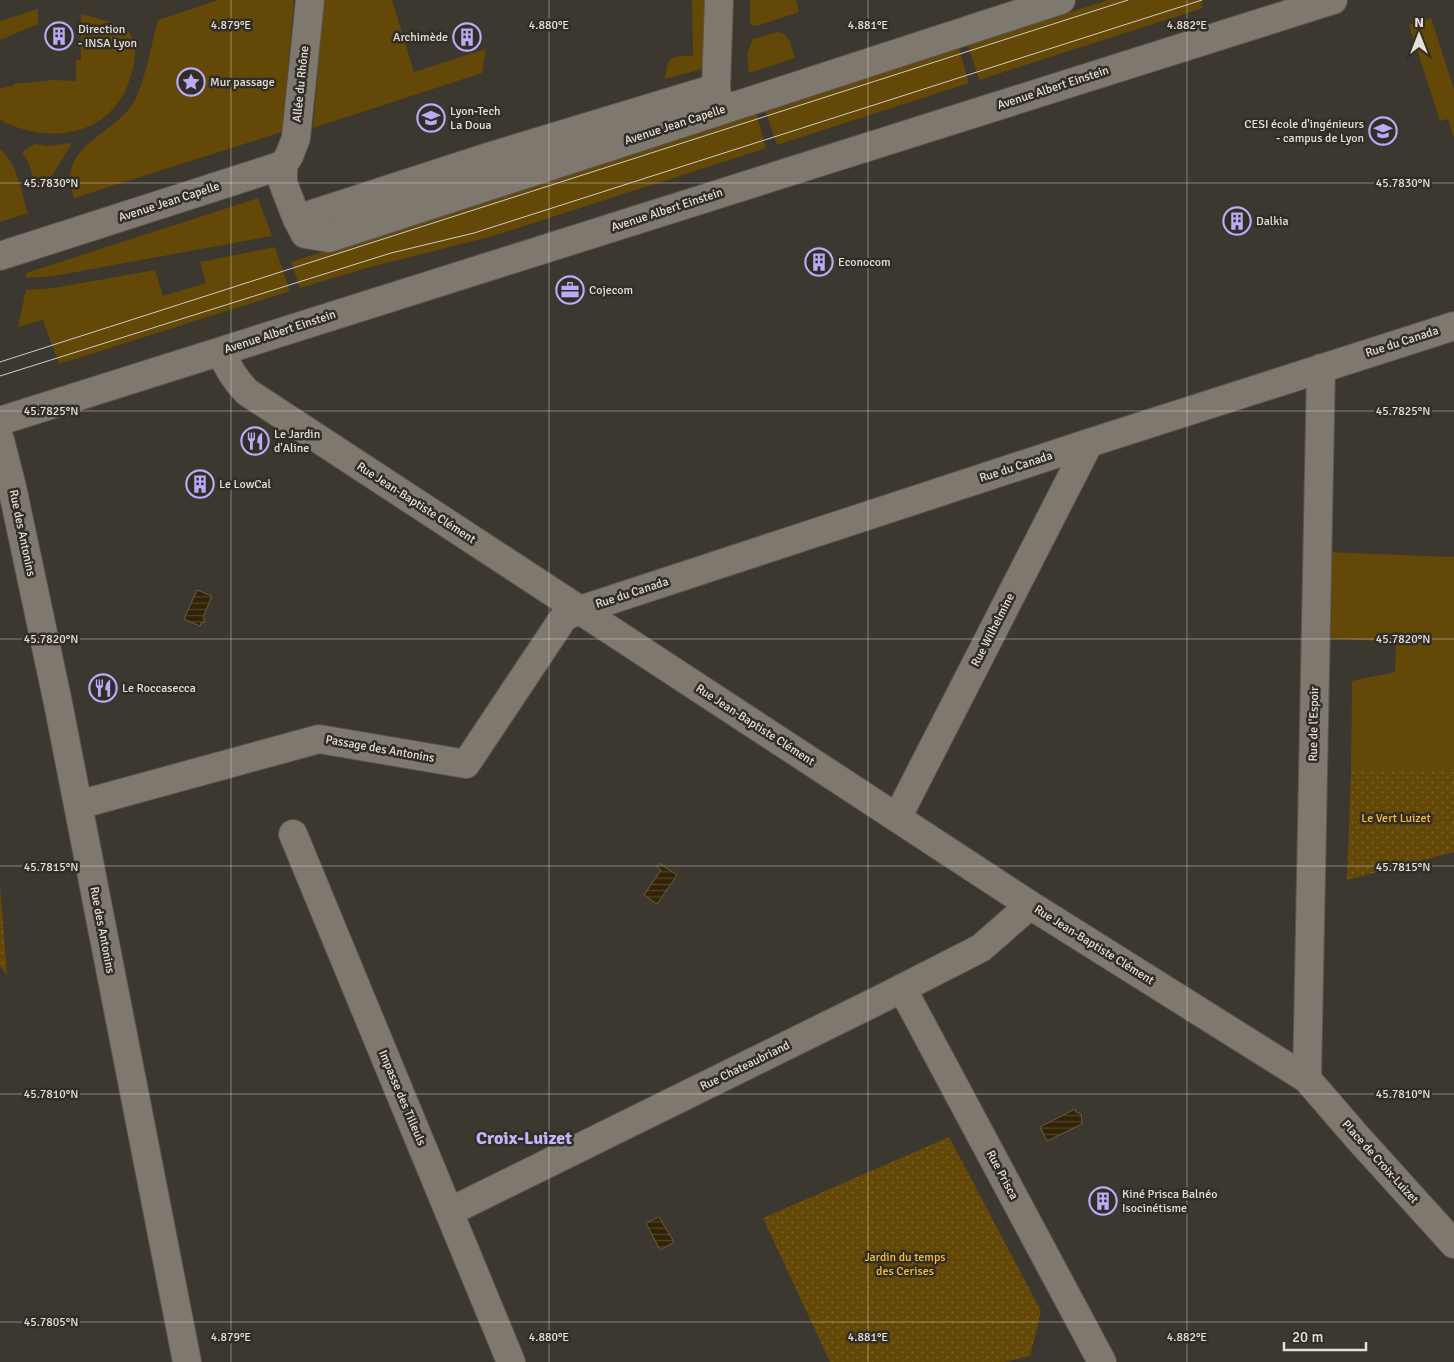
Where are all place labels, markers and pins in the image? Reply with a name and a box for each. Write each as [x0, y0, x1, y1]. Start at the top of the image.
building icon: Direction - INSA Lyon [44, 21, 74, 51]
place label: Direction - INSA Lyon [78, 22, 137, 51]
building icon: Archimède [452, 22, 482, 52]
place label: Archimède [393, 30, 448, 45]
place icon: Mur passage [176, 67, 206, 97]
place label: Mur passage [210, 75, 275, 90]
school or university icon: Lyon-Tech La Doua [416, 103, 446, 133]
place label: Lyon-Tech La Doua [450, 104, 501, 133]
school or university icon: CESI école d'ingénieurs - campus de Lyon [1368, 116, 1398, 146]
place label: CESI école d'ingénieurs - campus de Lyon [1244, 117, 1364, 146]
building icon: Dalkia [1222, 206, 1252, 236]
place label: Dalkia [1256, 214, 1289, 229]
building icon: Econocom [804, 247, 834, 277]
place label: Econocom [838, 255, 891, 270]
office icon: Cojecom [555, 275, 585, 305]
place label: Cojecom [589, 283, 633, 298]
restaurant icon: Le Jardin d'Aline [240, 426, 270, 456]
place label: Le Jardin d'Aline [274, 427, 320, 456]
building icon: Le LowCal [185, 469, 215, 499]
place label: Le LowCal [219, 477, 272, 492]
restaurant icon: Le Roccasecca [88, 673, 118, 703]
place label: Le Roccasecca [122, 681, 196, 696]
building icon: Kiné Prisca Balnéo Isocinétisme [1088, 1186, 1118, 1216]
place label: Kiné Prisca Balnéo Isocinétisme [1122, 1187, 1217, 1216]

